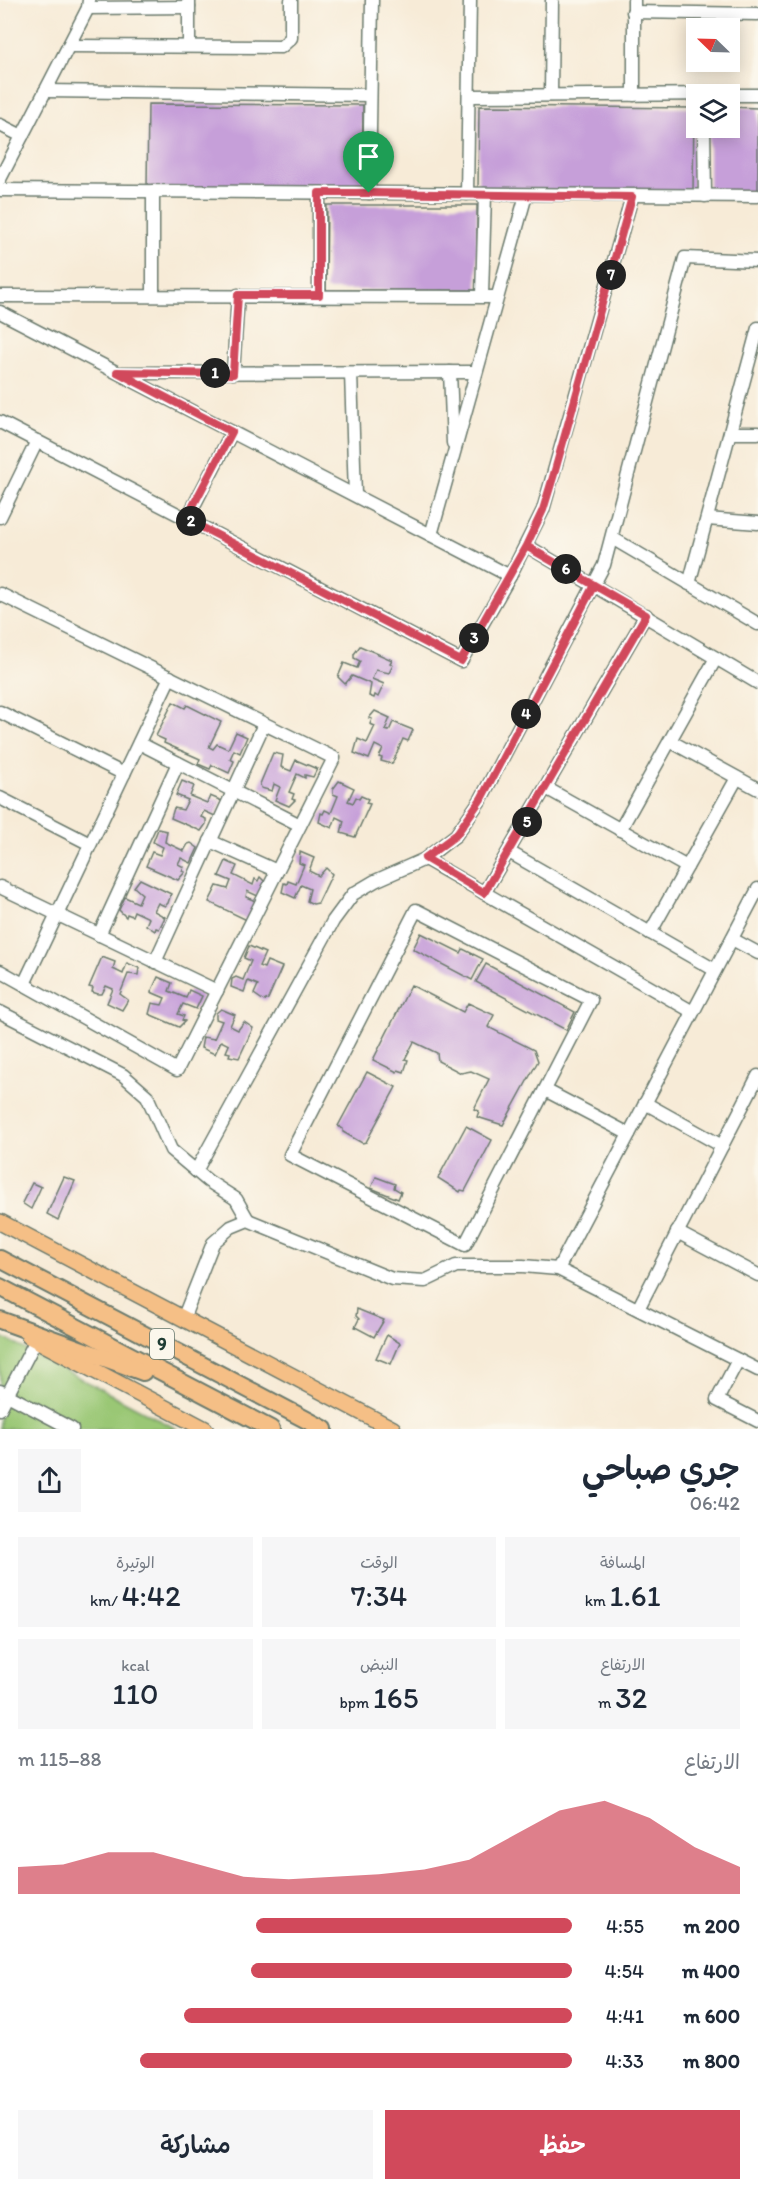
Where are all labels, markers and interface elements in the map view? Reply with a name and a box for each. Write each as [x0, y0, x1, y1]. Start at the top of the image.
north arrow [686, 18, 740, 72]
map controls [686, 18, 740, 138]
button: layers [686, 84, 740, 138]
pin [343, 131, 394, 193]
icon: arrive [352, 140, 385, 173]
pin: 7 [596, 260, 626, 290]
text: 7 [607, 265, 615, 284]
pin: 1 [200, 358, 230, 388]
text: 1 [211, 363, 219, 382]
pin: 2 [176, 506, 206, 536]
text: 2 [187, 511, 195, 530]
pin: 6 [551, 554, 581, 584]
text: 6 [562, 559, 570, 578]
pin: 3 [459, 623, 489, 653]
text: 3 [470, 628, 478, 647]
pin: 4 [511, 699, 541, 729]
text: 4 [521, 704, 531, 723]
pin: 5 [512, 807, 542, 837]
text: 5 [523, 812, 531, 831]
road number: 9 [150, 1329, 174, 1359]
button: share [18, 1449, 81, 1512]
text: جري صباحي [582, 1449, 740, 1488]
text: 06:42 [690, 1491, 740, 1515]
text: الوتيرة [116, 1553, 155, 1572]
text: الوقت [360, 1553, 398, 1572]
text: المسافة [600, 1553, 645, 1572]
text: 4:42 [121, 1577, 181, 1614]
text: 7:34 [351, 1577, 407, 1614]
text: 1.61 [610, 1577, 661, 1614]
text: /km [90, 1591, 121, 1610]
text: km [585, 1591, 610, 1610]
text: النبض [360, 1655, 398, 1674]
text: الارتفاع [600, 1655, 645, 1674]
text: kcal [121, 1656, 150, 1675]
text: 110 [112, 1675, 159, 1712]
text: 165 [373, 1679, 418, 1716]
text: 32 [615, 1679, 647, 1716]
text: bpm [340, 1693, 373, 1712]
text: m [598, 1693, 615, 1712]
text: 88–115 m [18, 1747, 101, 1771]
text: الارتفاع [684, 1750, 740, 1774]
text: 4:55 [606, 1914, 644, 1938]
text: 200 m [684, 1914, 740, 1938]
text: 4:54 [605, 1959, 644, 1983]
text: 400 m [682, 1959, 740, 1983]
text: 4:41 [606, 2004, 644, 2028]
text: 600 m [683, 2004, 740, 2028]
text: 4:33 [605, 2049, 644, 2073]
text: 800 m [683, 2049, 740, 2073]
button: مشاركة [18, 2110, 373, 2179]
button: حفظ [385, 2110, 740, 2179]

